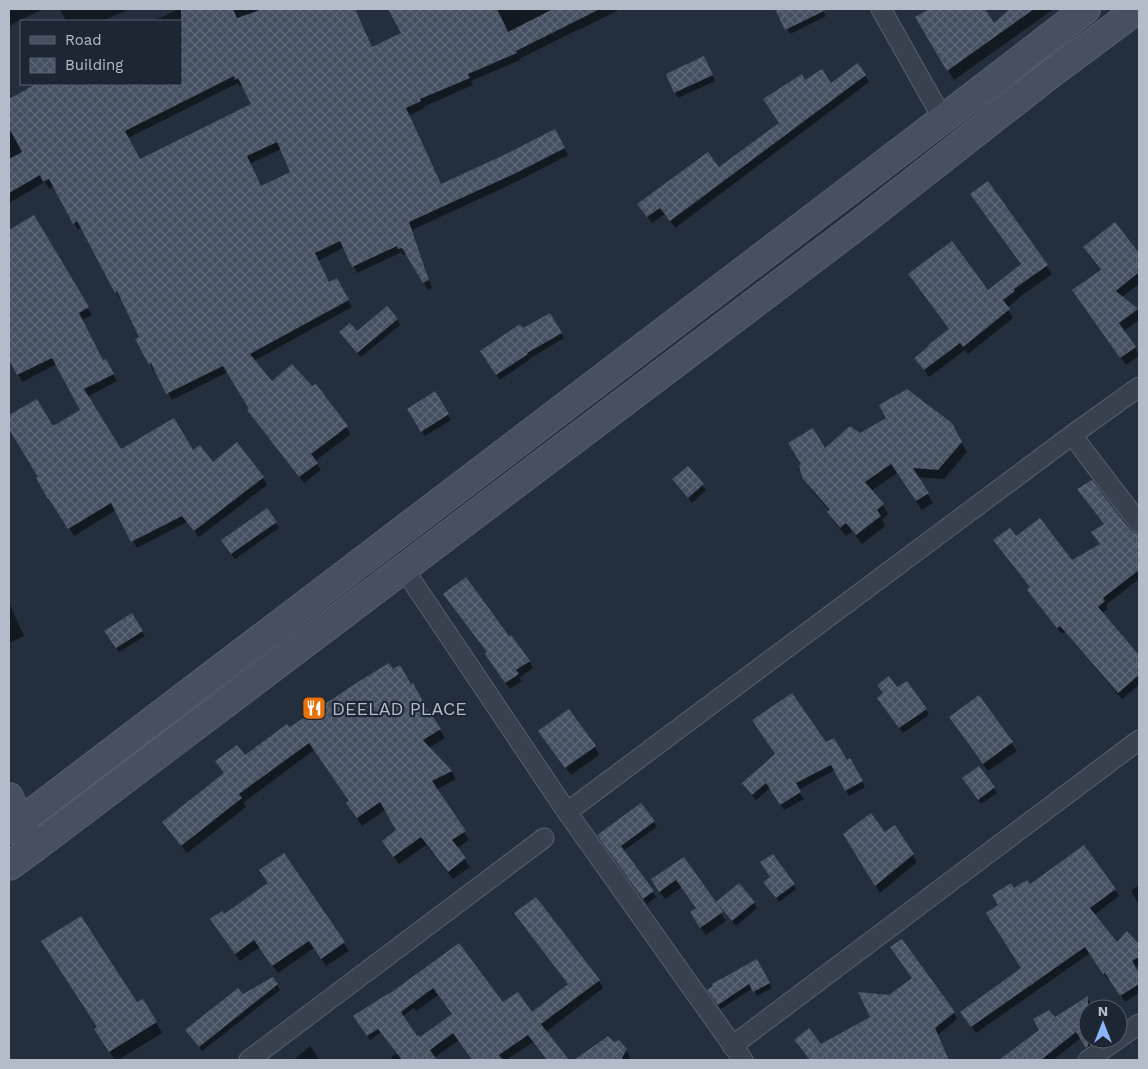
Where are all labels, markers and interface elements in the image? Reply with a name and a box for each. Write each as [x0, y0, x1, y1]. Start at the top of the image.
legend [20, 20, 182, 85]
text: Road [65, 31, 102, 49]
text: Building [65, 56, 123, 74]
restaurant icon: DEELAD PLACE [301, 695, 327, 721]
place label: DEELAD PLACE [332, 698, 467, 719]
north arrow [1078, 999, 1128, 1049]
text: N [1098, 1003, 1108, 1019]

